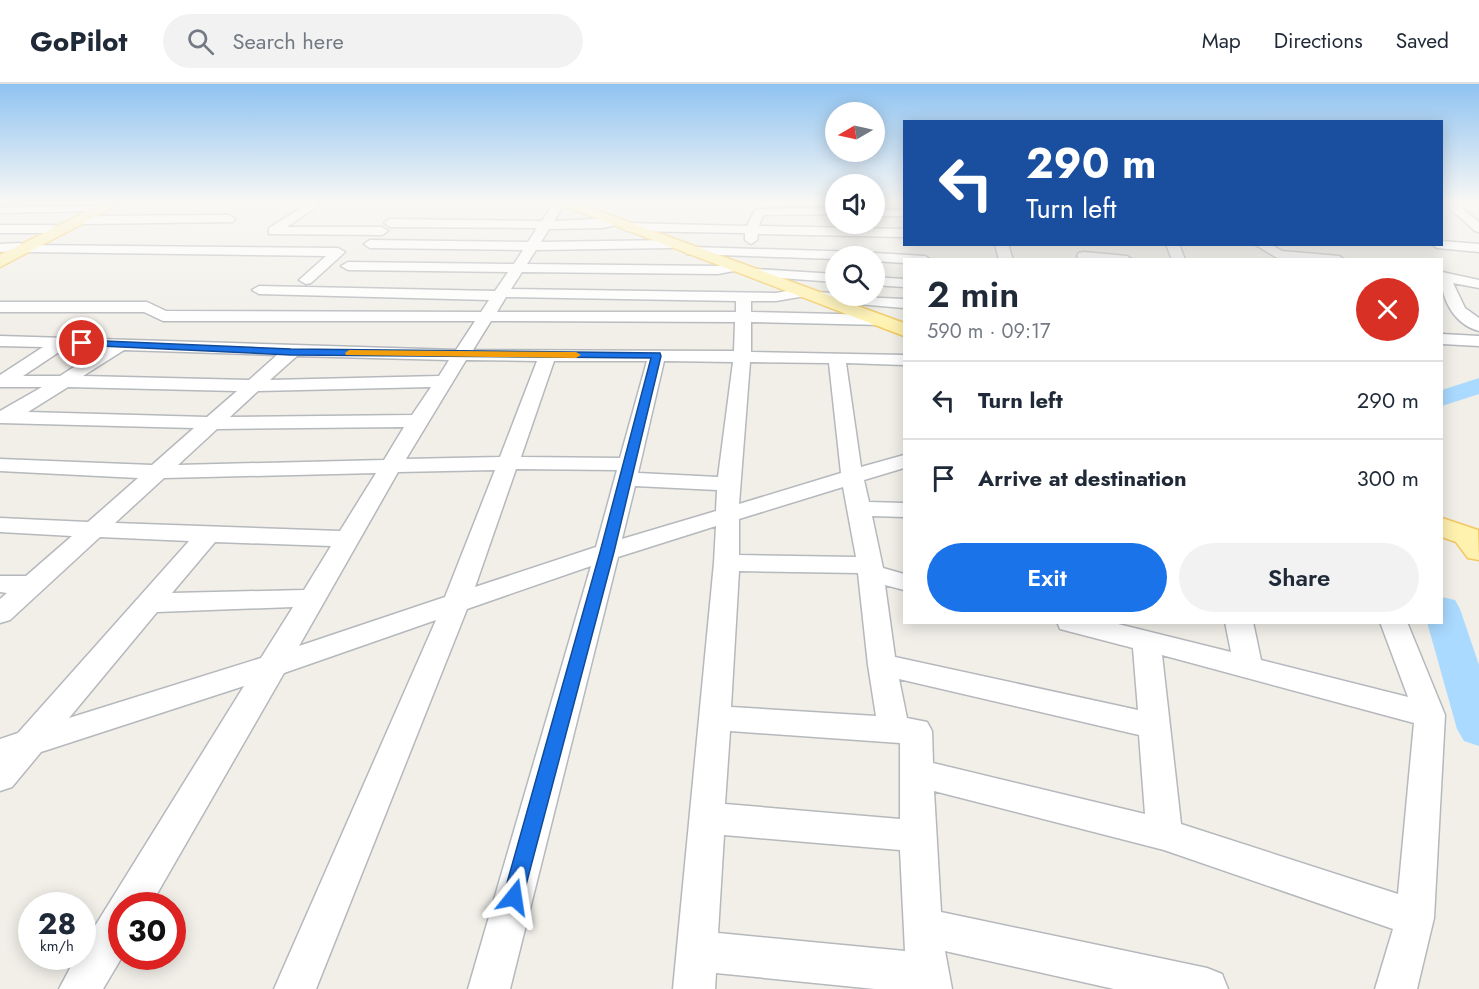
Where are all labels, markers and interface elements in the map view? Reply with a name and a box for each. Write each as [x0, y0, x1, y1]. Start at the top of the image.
search box [163, 14, 583, 68]
text: GoPilot [30, 21, 127, 62]
icon: search [184, 25, 217, 58]
text: Search here [232, 25, 344, 57]
text: Map [1202, 26, 1241, 56]
text: Directions [1274, 26, 1363, 56]
text: Saved [1396, 26, 1449, 56]
north arrow [825, 102, 885, 162]
map controls [825, 102, 885, 306]
text: 290 m [1026, 133, 1157, 194]
icon: left [927, 144, 1005, 222]
button: sound [825, 174, 885, 234]
text: Turn left [1026, 189, 1116, 228]
button: search [825, 246, 885, 306]
text: 2 min [927, 268, 1019, 320]
button: close [1356, 278, 1419, 341]
pin [56, 317, 107, 368]
text: 590 m · 09:17 [927, 317, 1050, 346]
icon: arrive [65, 326, 98, 359]
icon: left [927, 384, 960, 417]
text: Turn left [978, 384, 1063, 416]
text: 290 m [1357, 384, 1419, 416]
icon: arrive [927, 462, 960, 495]
text: Arrive at destination [978, 462, 1187, 494]
text: 300 m [1357, 462, 1419, 494]
button: Exit [927, 543, 1167, 612]
button: Share [1179, 543, 1419, 612]
position arrow [482, 865, 546, 929]
speed limit sign: 30 [108, 892, 186, 970]
text: 28 [38, 902, 76, 945]
text: km/h [40, 935, 74, 957]

